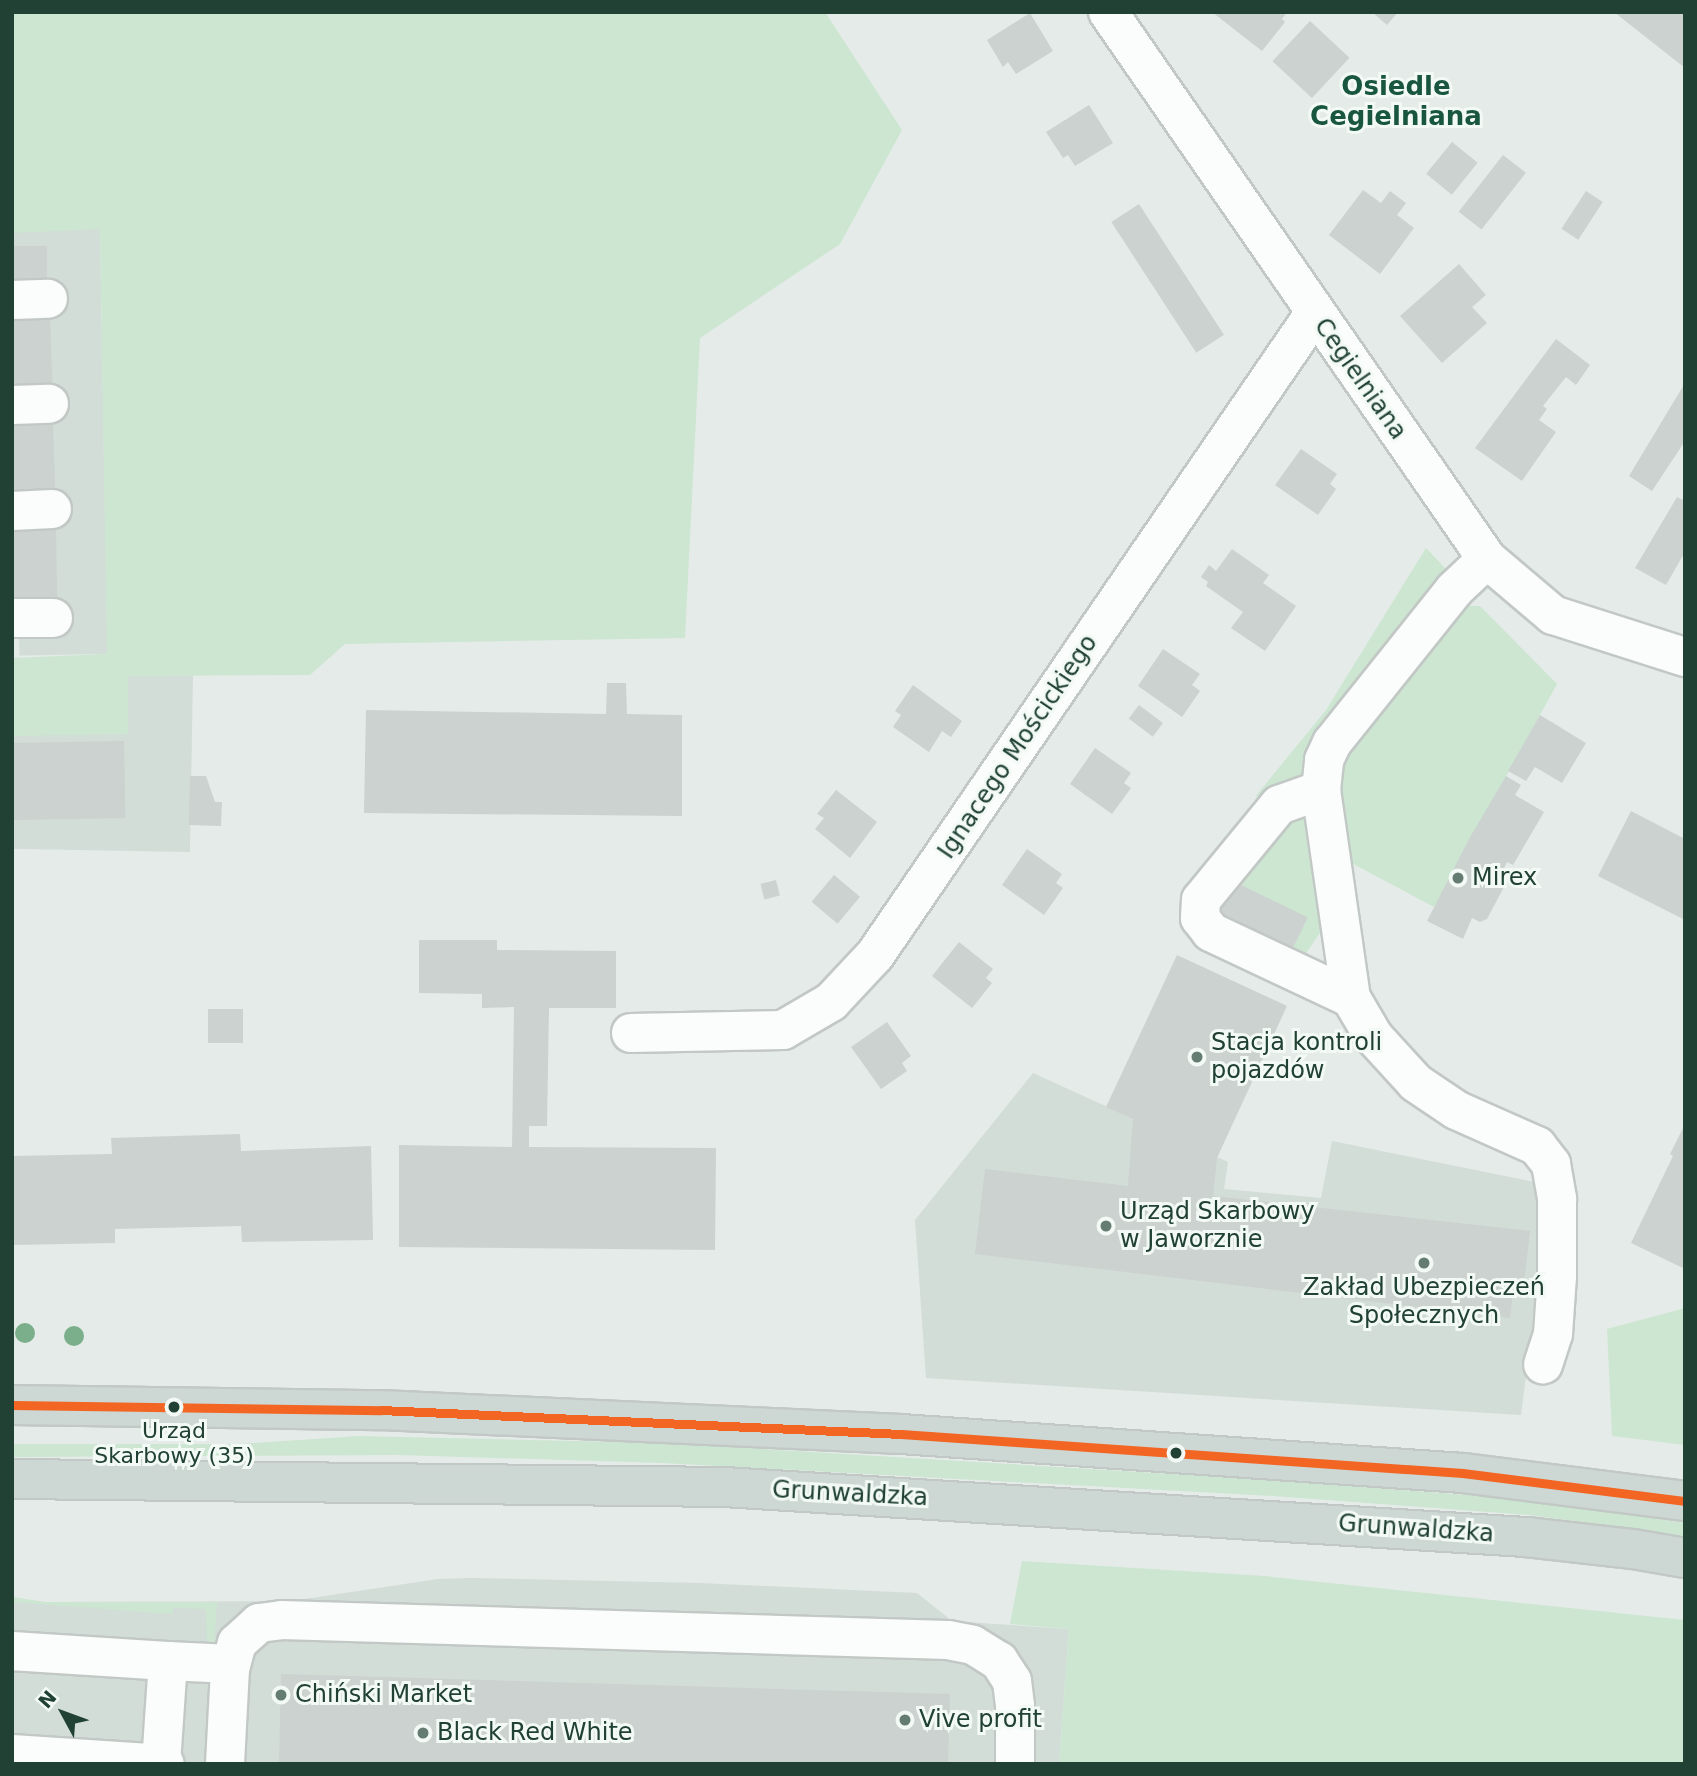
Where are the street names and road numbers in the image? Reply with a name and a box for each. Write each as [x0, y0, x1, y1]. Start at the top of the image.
street label: Cegielniana [1308, 313, 1412, 445]
street label: Ignacego Mościckiego [932, 630, 1104, 864]
street label: Grunwaldzka [771, 1476, 929, 1512]
street label: Grunwaldzka [1337, 1509, 1495, 1549]

